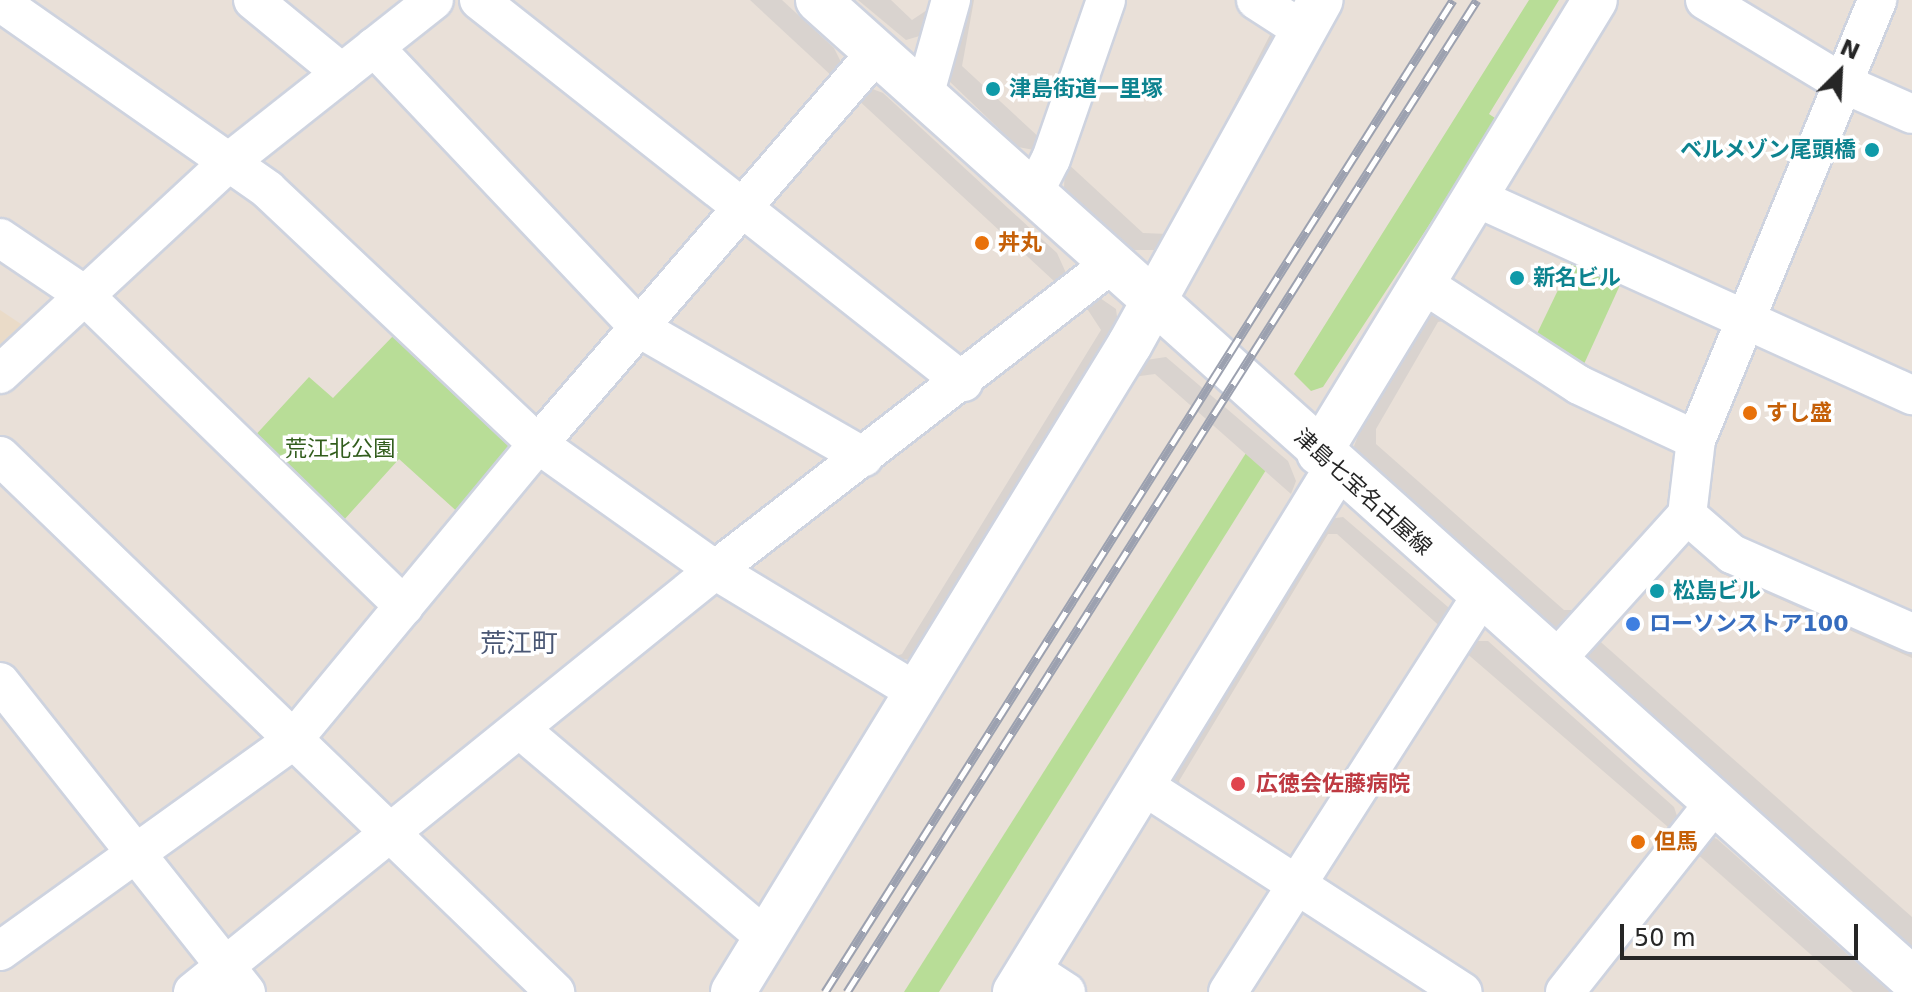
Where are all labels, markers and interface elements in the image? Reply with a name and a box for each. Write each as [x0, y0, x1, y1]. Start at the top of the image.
north arrow [1800, 32, 1880, 112]
text: N [1836, 34, 1863, 65]
place label: 津島街道一里塚 [1009, 76, 1163, 102]
marker: 津島街道一里塚 [984, 80, 1002, 98]
place label: ベルメゾン尾頭橋 [1680, 137, 1856, 163]
marker: ベルメゾン尾頭橋 [1863, 141, 1881, 159]
place label: 丼丸 [998, 230, 1042, 256]
marker: 丼丸 [973, 234, 991, 252]
place label: 新名ビル [1533, 265, 1621, 291]
marker: 新名ビル [1508, 269, 1526, 287]
place label: すし盛 [1766, 400, 1832, 426]
marker: すし盛 [1741, 404, 1759, 422]
street label: 津島七宝名古屋線 [1289, 423, 1437, 561]
park label: 荒江北公園 [285, 436, 395, 462]
place label: 松島ビル [1673, 578, 1761, 604]
marker: 松島ビル [1648, 582, 1666, 600]
place label: ローソンストア100 [1649, 611, 1849, 637]
marker: ローソンストア100 [1624, 615, 1642, 633]
district label: 荒江町 [480, 628, 558, 660]
place label: 広徳会佐藤病院 [1256, 771, 1410, 797]
marker: 広徳会佐藤病院 [1227, 773, 1249, 795]
place label: 但馬 [1654, 829, 1698, 855]
marker: 但馬 [1629, 833, 1647, 851]
scale bar [1624, 908, 1862, 958]
text: 50 m [1634, 924, 1696, 952]

